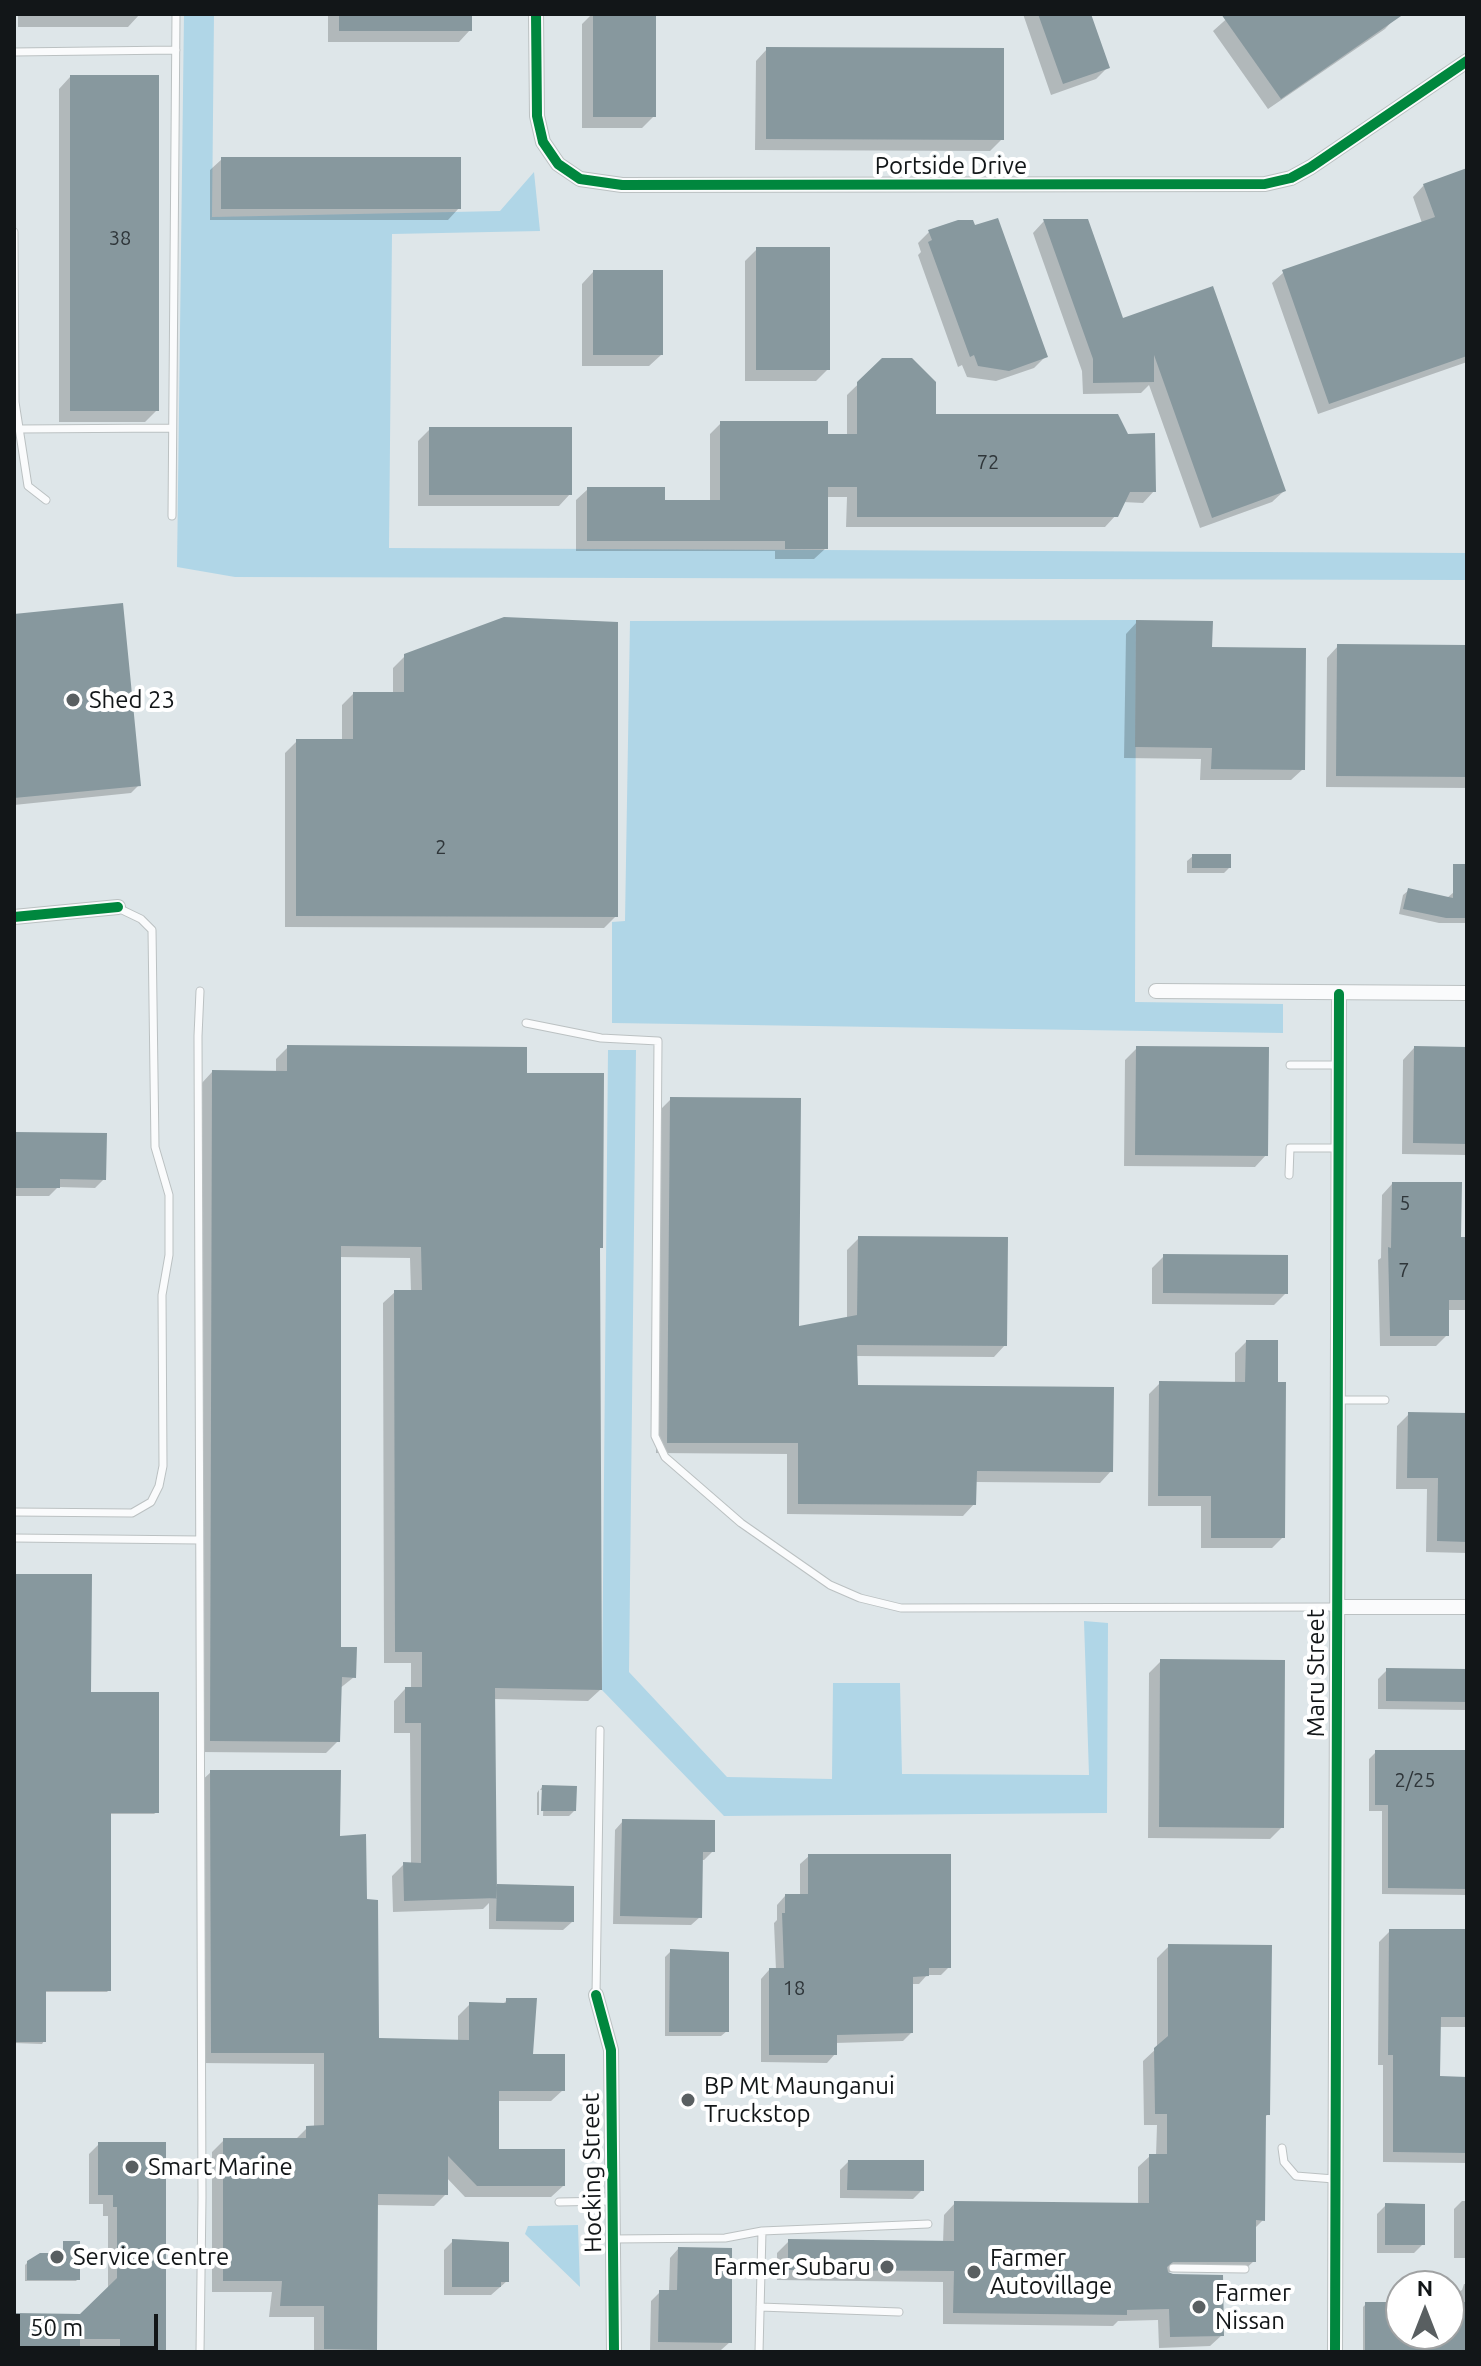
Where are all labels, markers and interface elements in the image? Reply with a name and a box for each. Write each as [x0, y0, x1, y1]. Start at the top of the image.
street label: Portside Drive [875, 152, 1027, 180]
house number: 38 [109, 226, 131, 250]
house number: 72 [977, 450, 999, 474]
place label: Shed 23 [89, 686, 175, 714]
marker: Shed 23 [64, 691, 82, 709]
house number: 2 [435, 835, 447, 859]
house number: 5 [1399, 1191, 1411, 1215]
house number: 7 [1398, 1258, 1410, 1282]
street label: Maru Street [1302, 1609, 1330, 1737]
house number: 2/25 [1394, 1768, 1436, 1792]
house number: 18 [783, 1976, 805, 2000]
place label: BP Mt Maunganui Truckstop [704, 2072, 895, 2128]
marker: BP Mt Maunganui Truckstop [679, 2091, 697, 2109]
street label: Hocking Street [576, 2093, 608, 2253]
place label: Smart Marine [148, 2153, 293, 2181]
marker: Smart Marine [123, 2158, 141, 2176]
place label: Service Centre [73, 2243, 229, 2271]
place label: Farmer Autovillage [990, 2244, 1112, 2300]
marker: Service Centre [48, 2248, 66, 2266]
place label: Farmer Subaru [714, 2253, 871, 2281]
marker: Farmer Subaru [878, 2258, 896, 2276]
marker: Farmer Autovillage [965, 2263, 983, 2281]
north arrow [1385, 2270, 1465, 2350]
text: N [1417, 2275, 1433, 2300]
place label: Farmer Nissan [1215, 2279, 1291, 2335]
scale bar [20, 2298, 162, 2348]
marker: Farmer Nissan [1190, 2298, 1208, 2316]
text: 50 m [30, 2314, 83, 2341]

